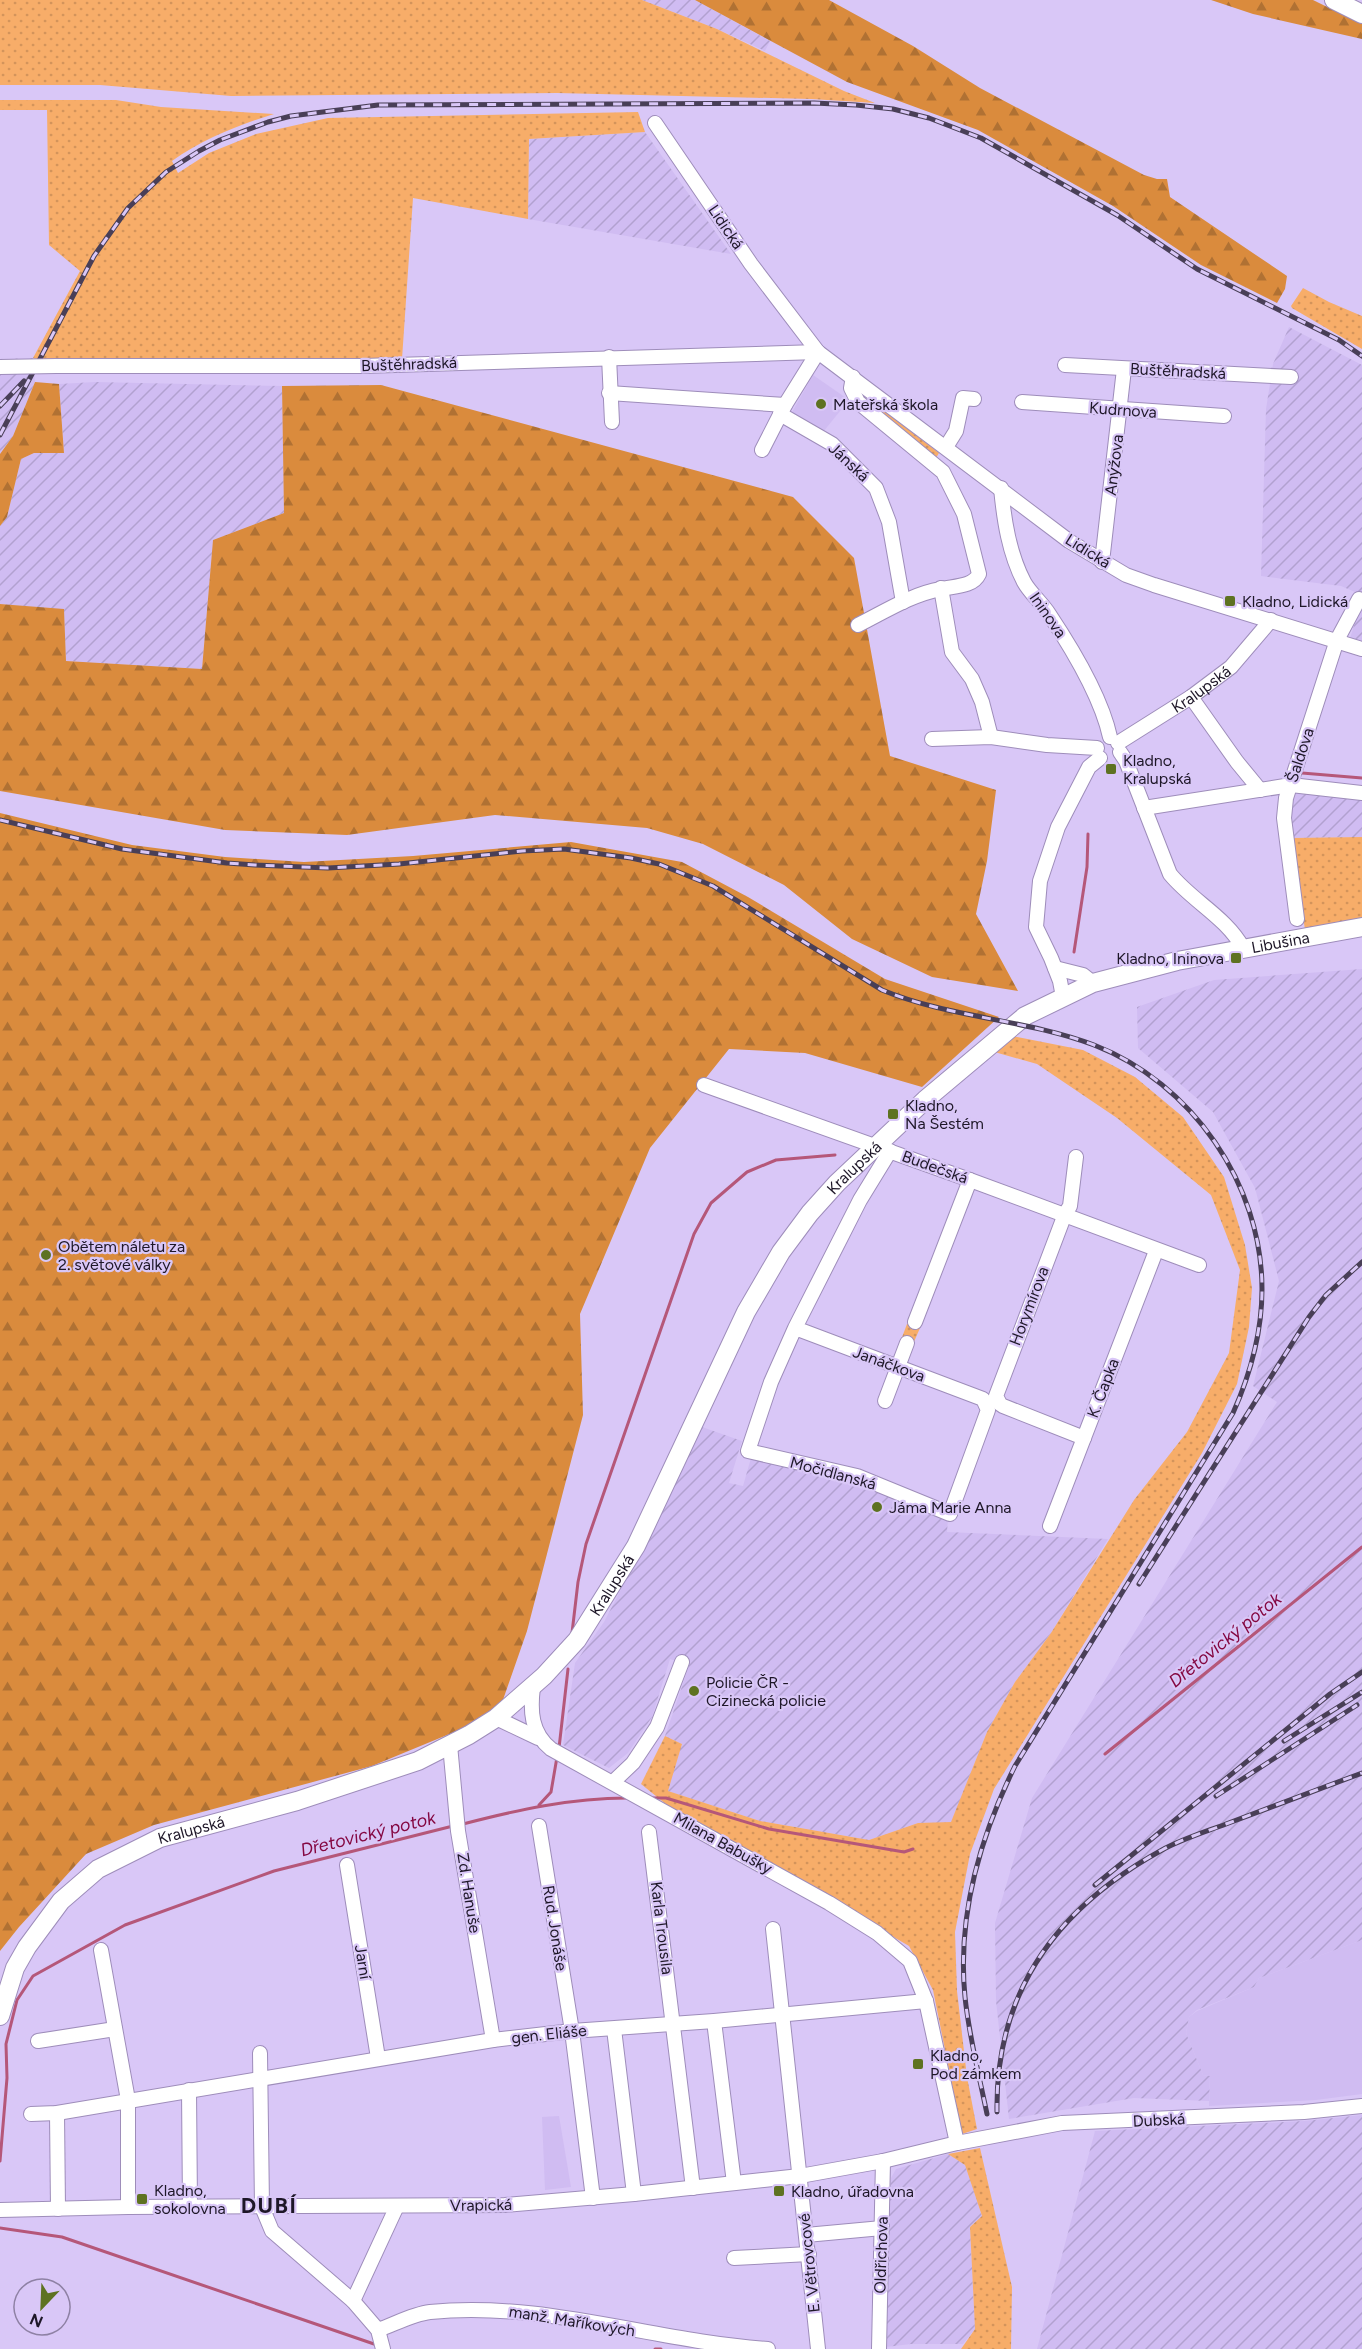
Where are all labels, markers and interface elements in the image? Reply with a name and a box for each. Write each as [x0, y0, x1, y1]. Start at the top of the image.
street label: Lidická [704, 201, 748, 253]
street label: Buštěhradská [361, 353, 457, 375]
street label: Buštěhradská [1130, 359, 1226, 383]
place label: Mateřská škola [833, 395, 938, 414]
marker: Mateřská škola [814, 397, 828, 411]
street label: Kudrnova [1089, 398, 1157, 422]
street label: Anýžova [1101, 433, 1127, 497]
street label: Jánská [825, 439, 873, 485]
street label: Lidická [1062, 530, 1114, 572]
street label: Ininova [1026, 589, 1070, 641]
place label: Kladno, Lidická [1242, 592, 1348, 611]
marker: Kladno, Lidická [1223, 594, 1237, 608]
street label: Kralupská [1168, 661, 1234, 717]
street label: Šaldova [1282, 725, 1318, 785]
place label: Kladno, Kralupská [1123, 751, 1191, 788]
marker: Kladno, Kralupská [1104, 762, 1118, 776]
street label: Libušina [1250, 927, 1311, 957]
place label: Kladno, Ininova [1116, 949, 1224, 968]
marker: Kladno, Ininova [1229, 951, 1243, 965]
place label: Kladno, Na Šestém [905, 1096, 984, 1133]
marker: Kladno, Na Šestém [886, 1107, 900, 1121]
street label: Kralupská [822, 1137, 885, 1198]
street label: Budečská [899, 1146, 971, 1188]
place label: Obětem náletu za 2. světové války [58, 1237, 185, 1274]
marker: Obětem náletu za 2. světové války [39, 1248, 53, 1262]
street label: Horymírova [1005, 1264, 1053, 1348]
street label: Janáčkova [850, 1342, 928, 1386]
street label: K. Čapka [1083, 1356, 1123, 1420]
street label: Močidlanská [788, 1452, 878, 1494]
place label: Jáma Marie Anna [889, 1498, 1011, 1517]
marker: Jáma Marie Anna [870, 1500, 884, 1514]
street label: Kralupská [585, 1551, 638, 1619]
water label: Dřetovický potok [1164, 1587, 1287, 1692]
place label: Policie ČR - Cizinecká policie [706, 1673, 826, 1710]
marker: Policie ČR - Cizinecká policie [687, 1684, 701, 1698]
water label: Dřetovický potok [298, 1806, 439, 1861]
street label: Milana Babušky [670, 1808, 776, 1878]
street label: Kralupská [155, 1812, 227, 1848]
street label: Zd. Hanuše [453, 1851, 485, 1935]
street label: Karla Trousila [647, 1880, 677, 1976]
street label: Rud. Jonáše [539, 1884, 571, 1972]
street label: Jarní [351, 1943, 375, 1982]
street label: gen. Eliáše [510, 2021, 588, 2047]
place label: Kladno, Pod zámkem [930, 2046, 1021, 2083]
marker: Kladno, Pod zámkem [911, 2057, 925, 2071]
street label: Dubská [1132, 2109, 1186, 2131]
place label: Kladno, sokolovna [154, 2181, 226, 2218]
place label: Kladno, úřadovna [791, 2182, 914, 2201]
marker: Kladno, úřadovna [772, 2184, 786, 2198]
marker: Kladno, sokolovna [135, 2192, 149, 2206]
district label: DUBÍ [241, 2192, 297, 2219]
street label: Vrapická [450, 2195, 512, 2215]
street label: E. Větrovcové [794, 2212, 824, 2314]
street label: Oldřichova [870, 2216, 892, 2294]
north arrow [12, 2277, 72, 2337]
street label: manž. Maříkových [508, 2302, 636, 2340]
text: N [27, 2309, 46, 2332]

